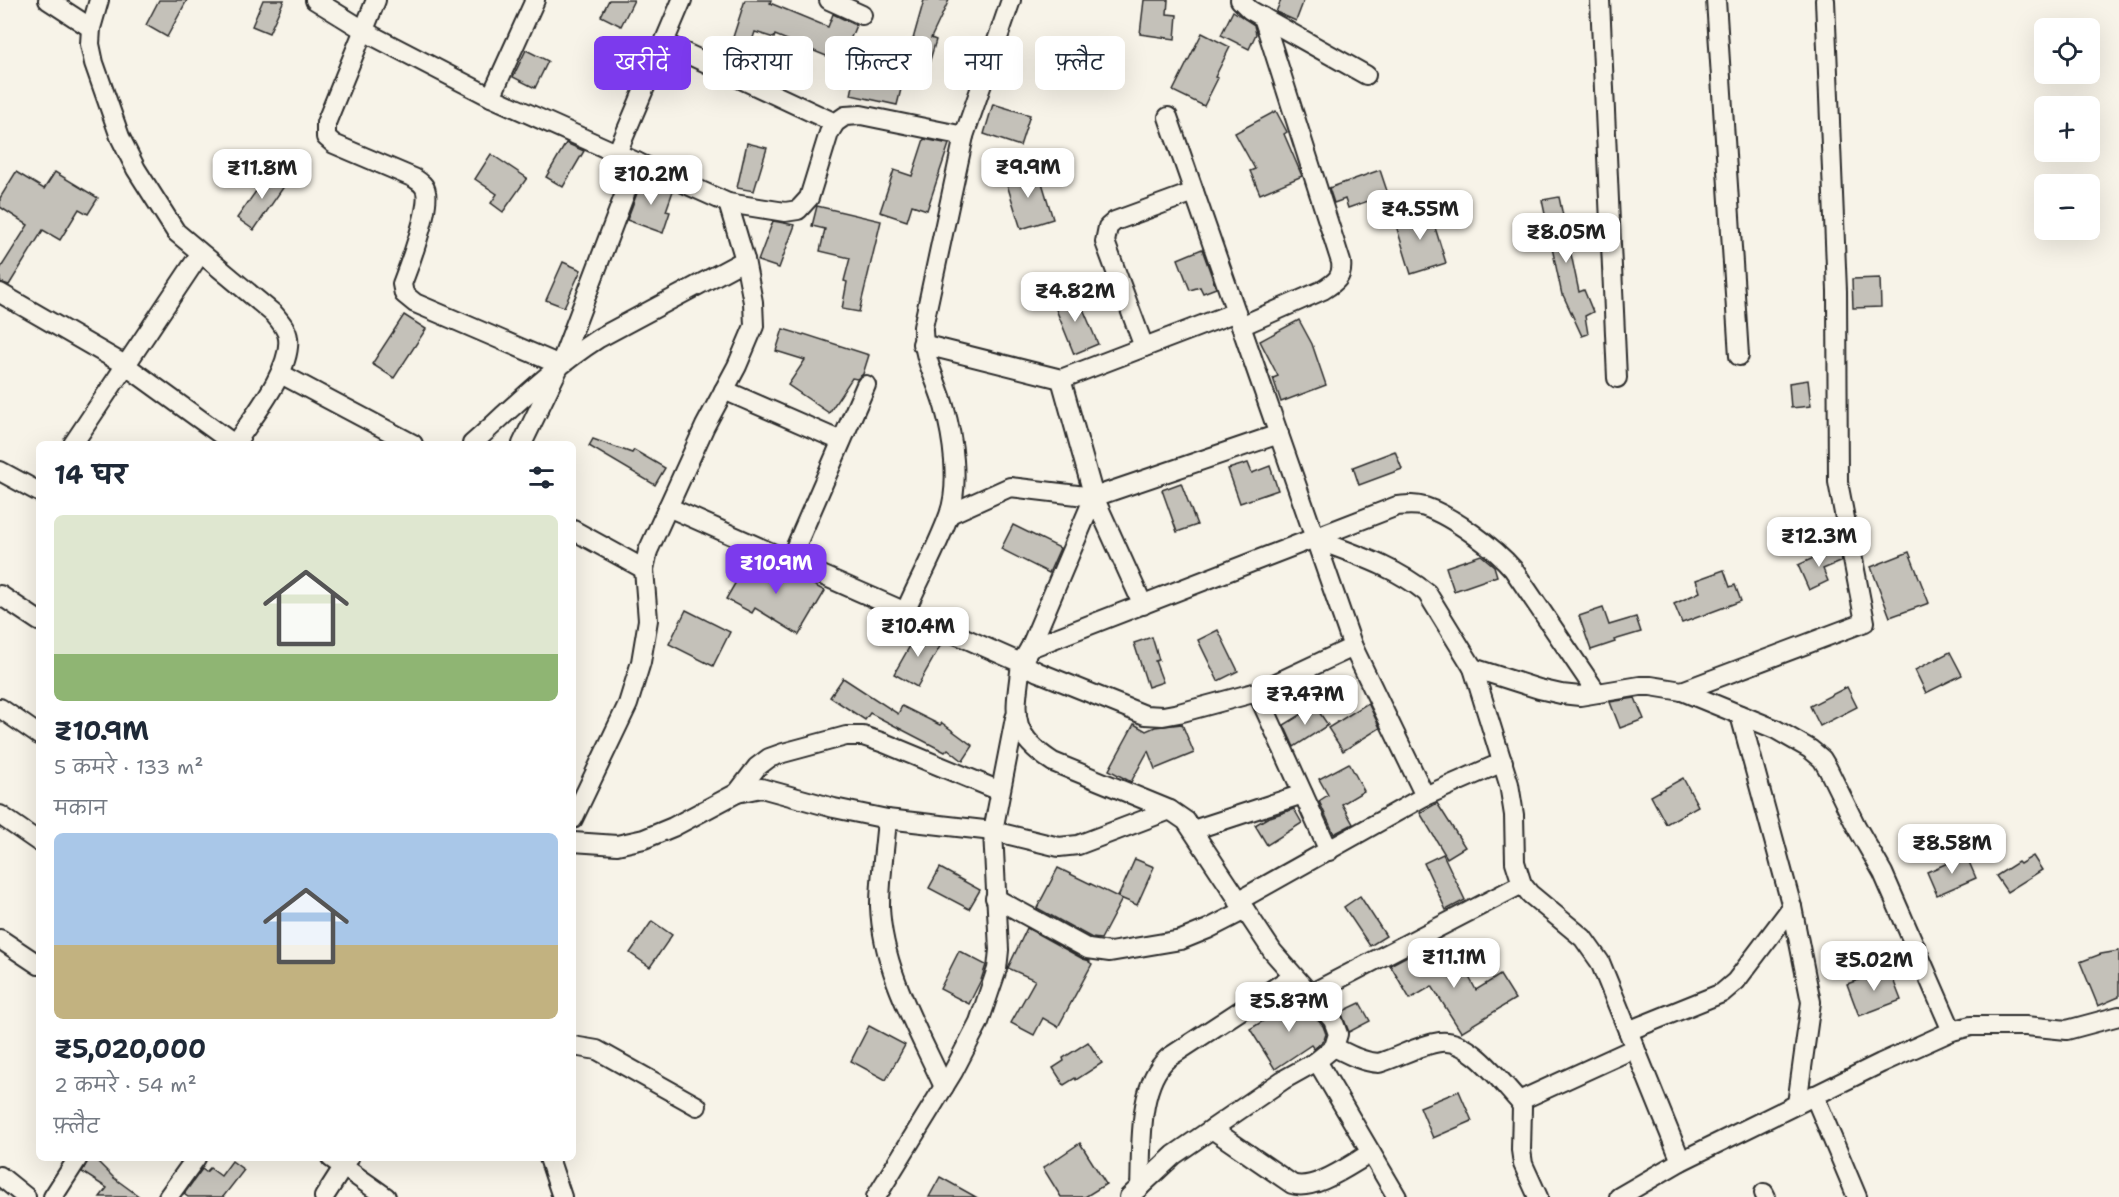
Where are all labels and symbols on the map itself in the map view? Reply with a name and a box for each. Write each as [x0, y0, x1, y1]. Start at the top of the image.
pin: ₹9.9M [986, 148, 1070, 199]
pin: ₹11.8M [213, 149, 311, 200]
pin: ₹10.2M [602, 155, 700, 206]
pin: ₹4.55M [1371, 190, 1469, 241]
pin: ₹8.05M [1517, 213, 1615, 264]
pin: ₹4.82M [1026, 272, 1124, 323]
pin: ₹12.3M [1770, 517, 1868, 568]
pin: ₹10.9M [727, 544, 825, 595]
pin: ₹10.4M [869, 607, 967, 658]
pin: ₹7.47M [1256, 675, 1354, 726]
pin: ₹8.58M [1903, 824, 2001, 875]
pin: ₹11.1M [1405, 938, 1503, 989]
pin: ₹5.02M [1825, 941, 1923, 992]
pin: ₹5.87M [1240, 982, 1338, 1033]

